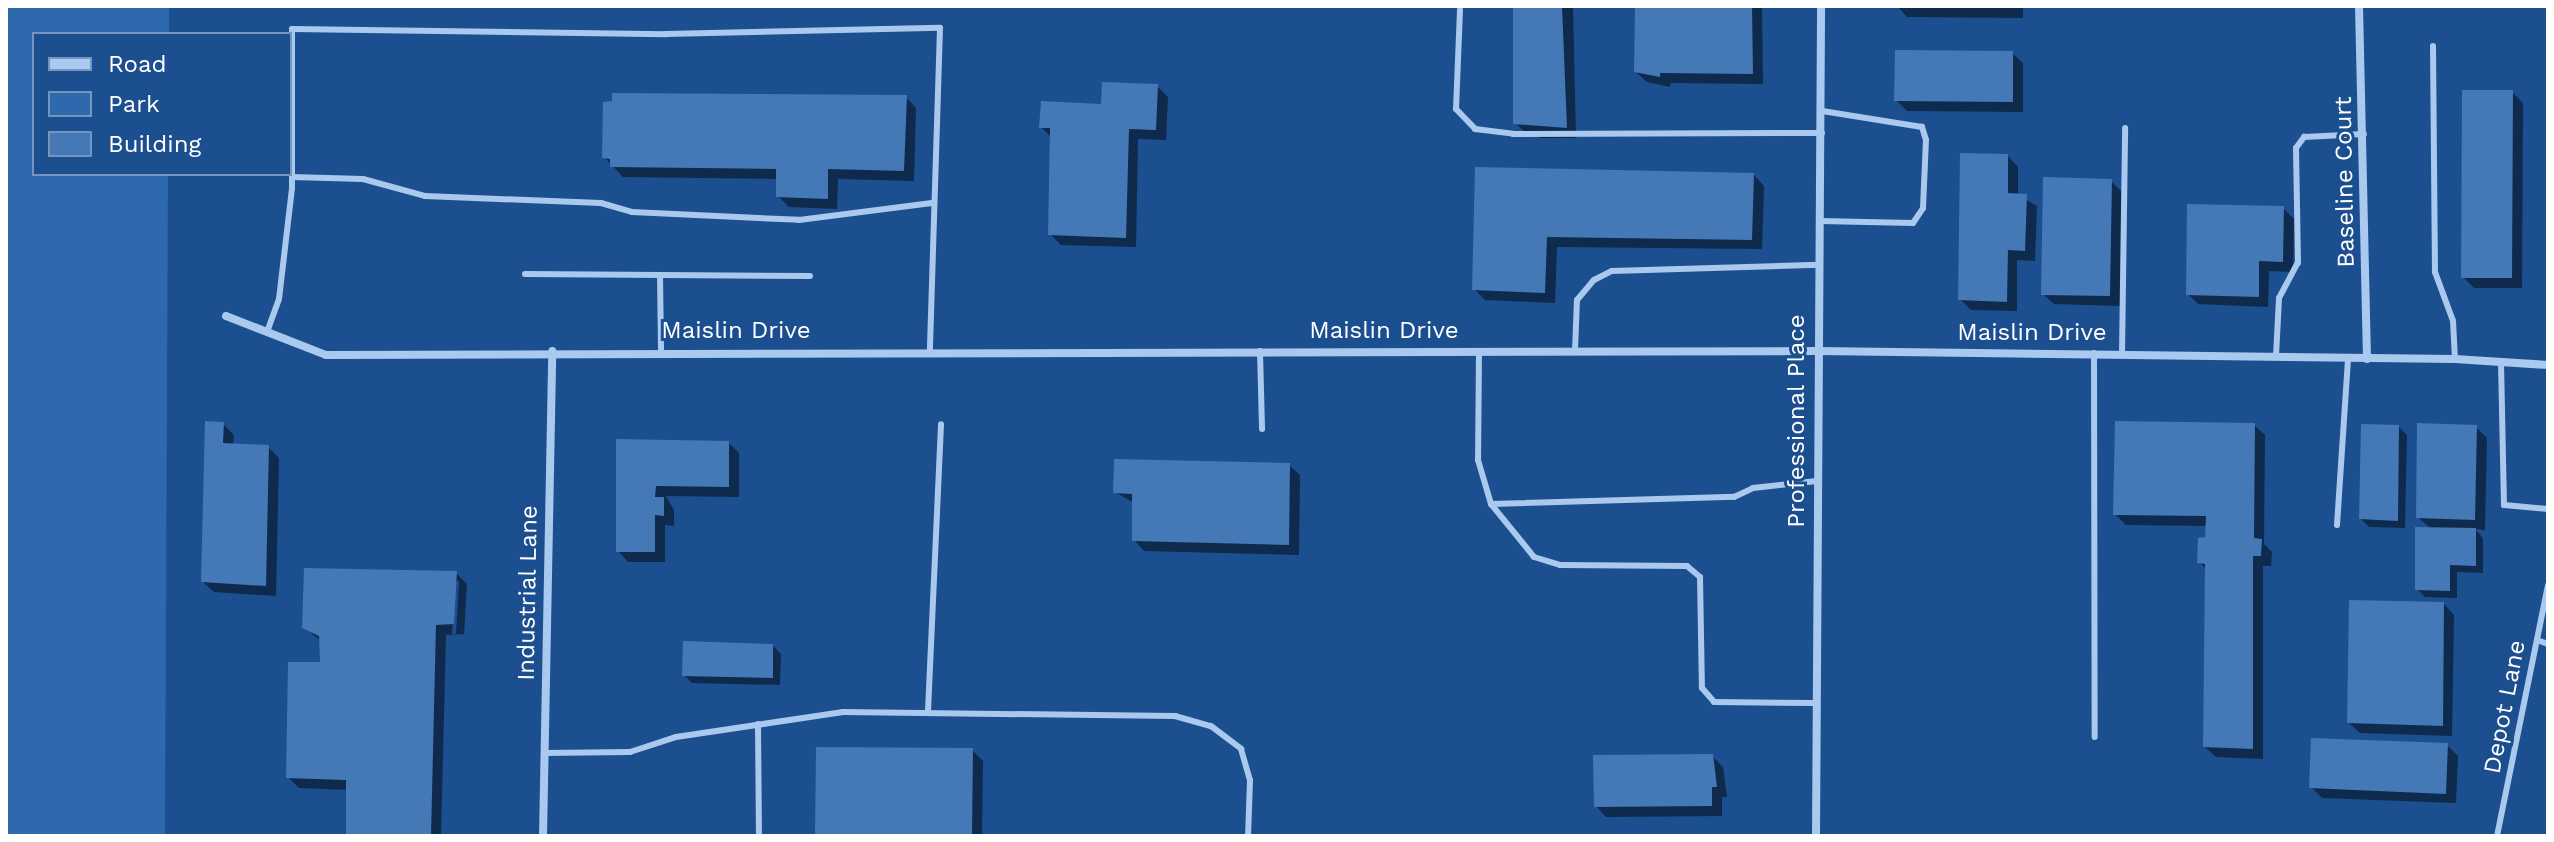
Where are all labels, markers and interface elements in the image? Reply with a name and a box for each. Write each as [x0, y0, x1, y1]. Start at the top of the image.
legend [32, 32, 292, 176]
text: Road [108, 50, 167, 78]
text: Park [108, 90, 160, 118]
street label: Baseline Court [2329, 96, 2361, 268]
text: Building [108, 130, 201, 158]
street label: Professional Place [1783, 314, 1811, 528]
street label: Maislin Drive [661, 317, 811, 345]
street label: Maislin Drive [1309, 317, 1459, 345]
street label: Maislin Drive [1957, 319, 2107, 347]
street label: Industrial Lane [512, 505, 544, 681]
street label: Depot Lane [2478, 638, 2532, 776]

